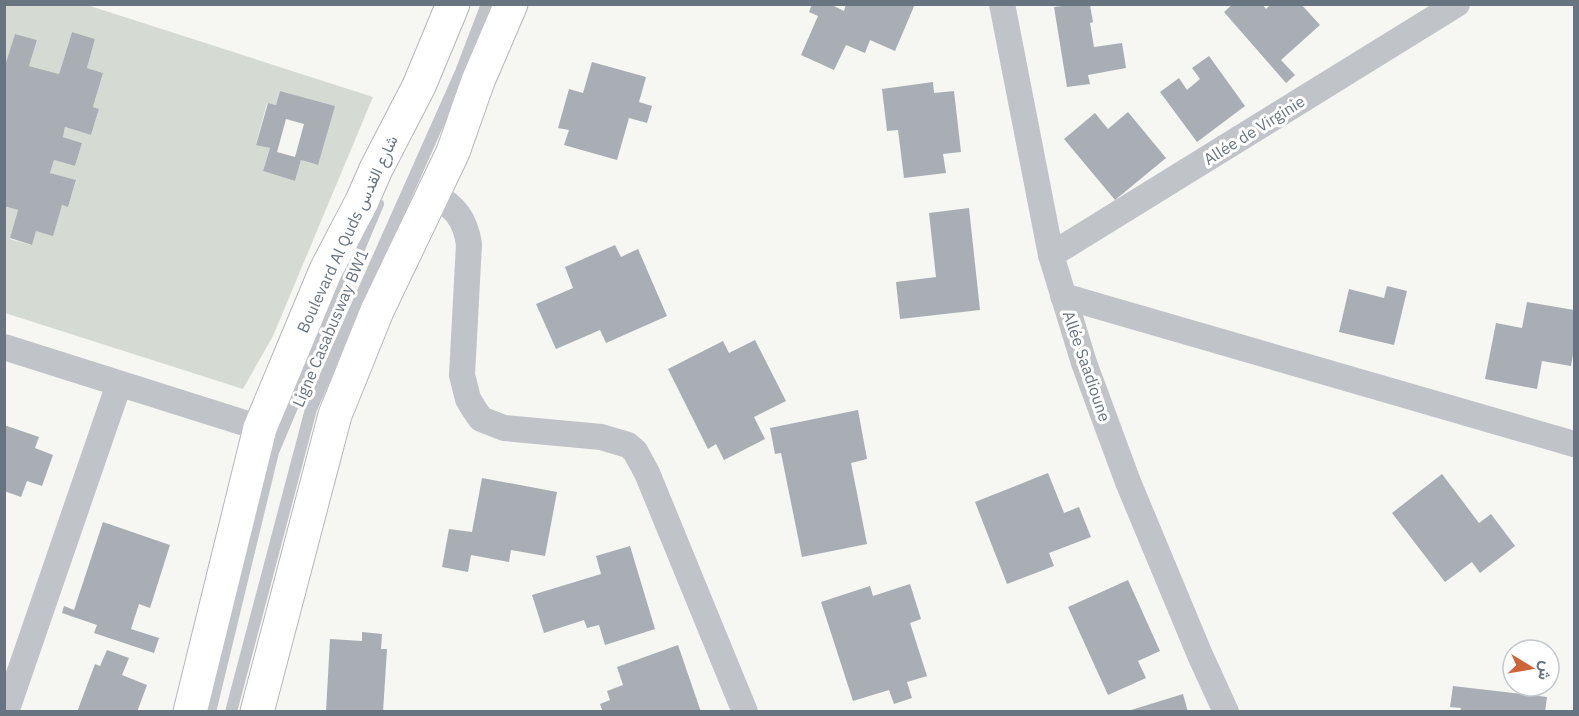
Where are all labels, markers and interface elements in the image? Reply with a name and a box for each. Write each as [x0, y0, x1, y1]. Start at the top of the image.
street label: Allée de Virginie [1200, 91, 1309, 169]
street label: Boulevard Al Quds شارع القدس [292, 132, 404, 337]
street label: Ligne Casabusway BW1 [288, 246, 372, 410]
street label: Allée Saadioune [1059, 308, 1115, 424]
north arrow [1501, 638, 1561, 698]
text: ش [1534, 660, 1557, 682]

